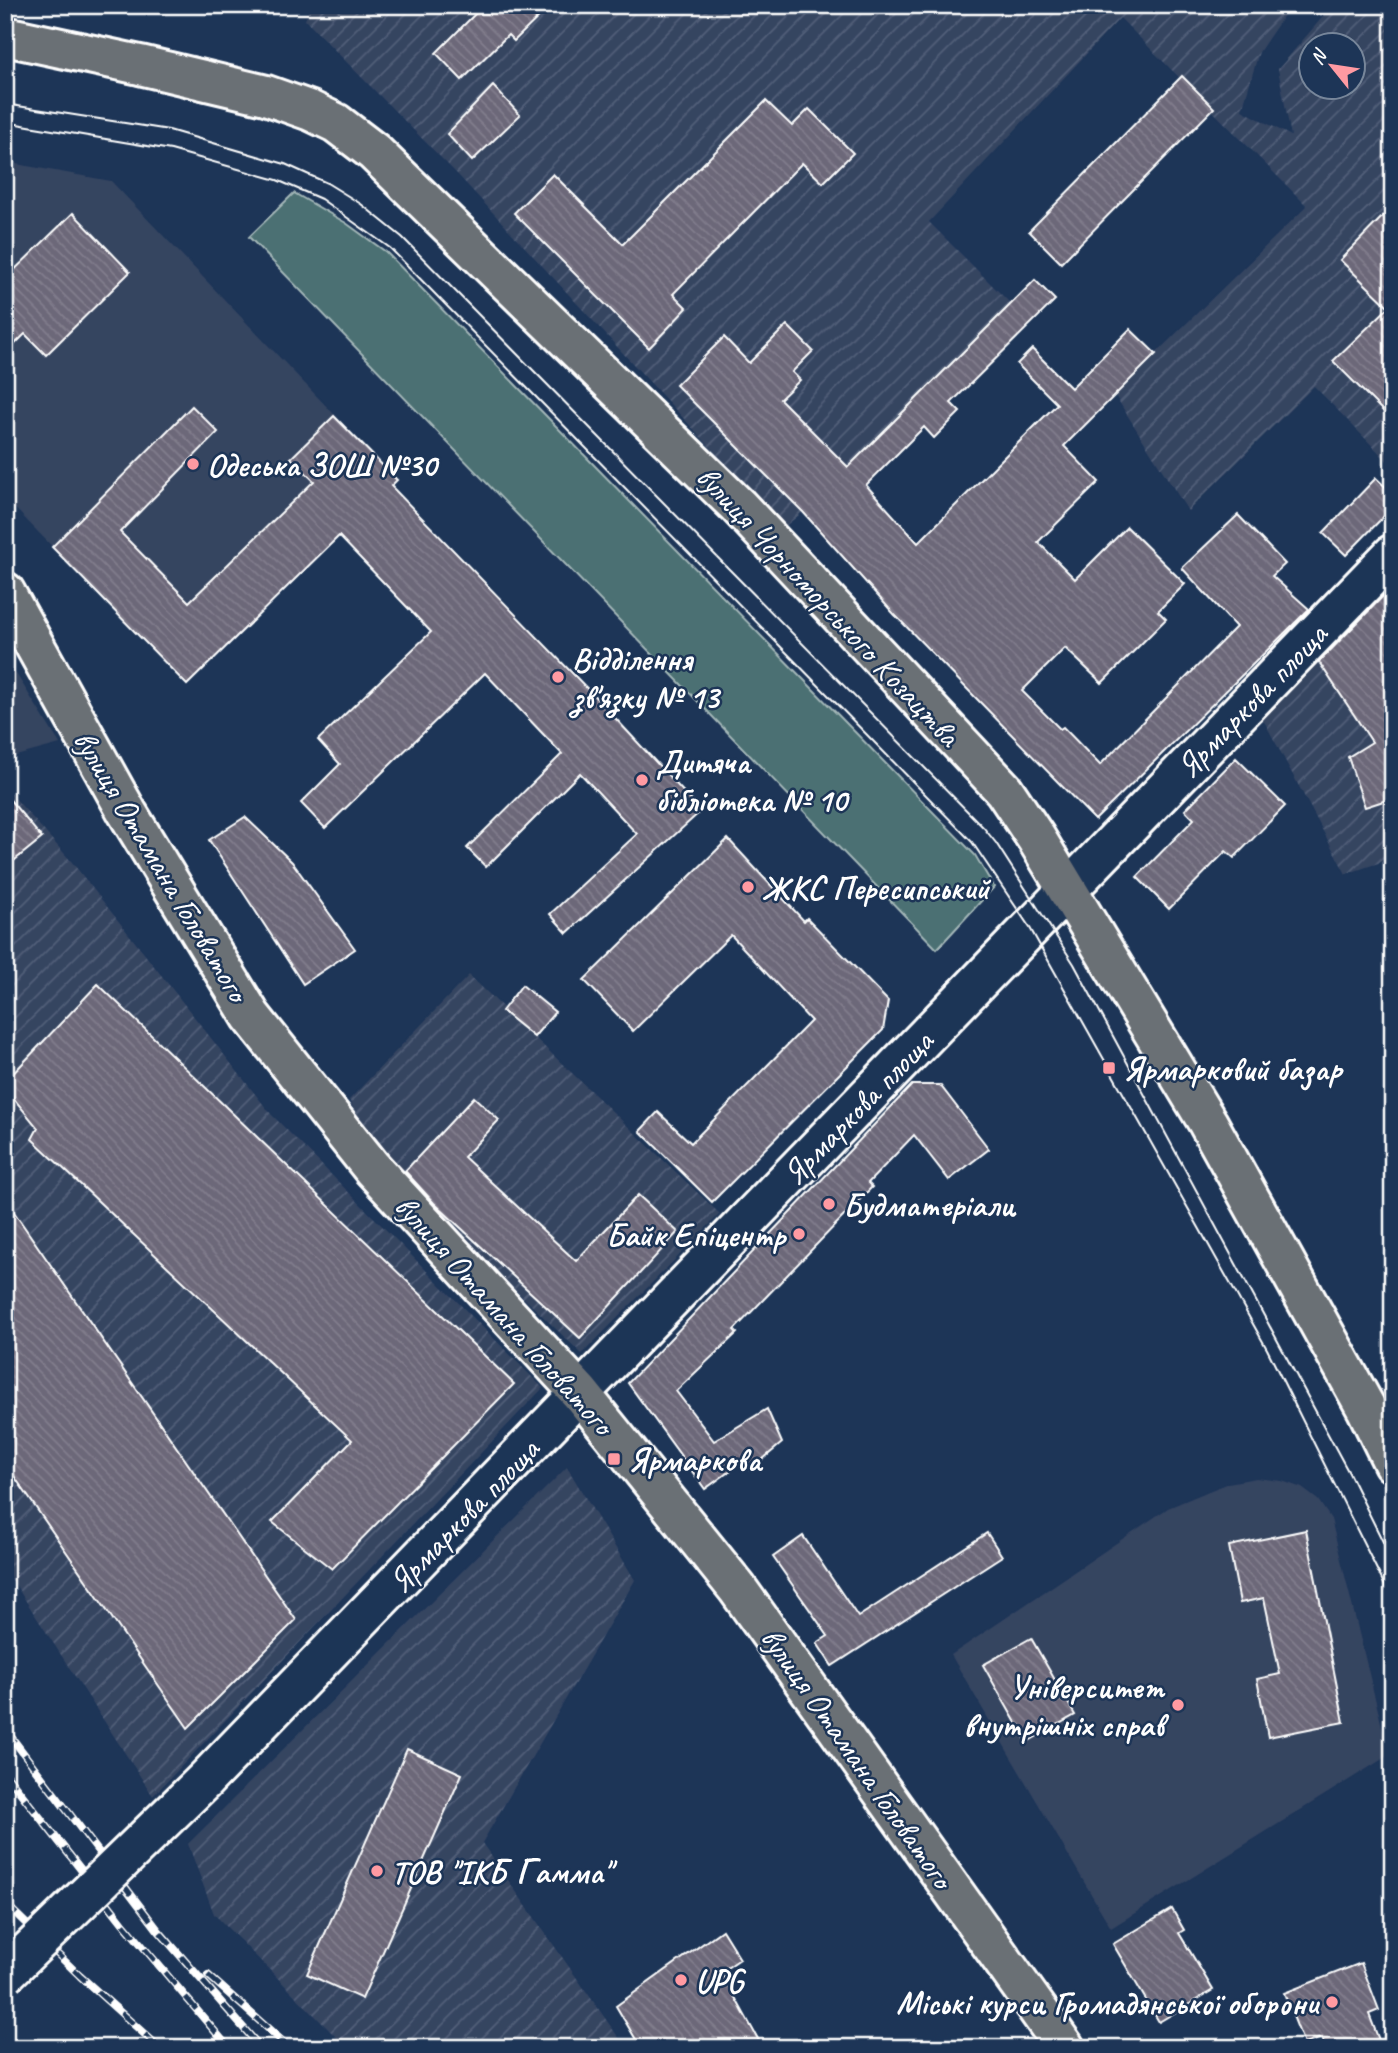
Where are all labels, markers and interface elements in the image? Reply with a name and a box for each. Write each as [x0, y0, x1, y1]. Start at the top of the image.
north arrow [1296, 32, 1366, 102]
text: N [1305, 44, 1333, 69]
place label: Одеська ЗОШ №30 [207, 444, 439, 486]
marker: Одеська ЗОШ №30 [185, 456, 201, 472]
street label: вулиця Чорноморського Козацтва [687, 456, 971, 756]
street label: Ярмаркова площа [1167, 613, 1337, 787]
place label: Відділення зв'язку № 13 [568, 638, 722, 719]
marker: Відділення зв'язку № 13 [550, 669, 566, 685]
street label: вулиця Отамана Головатого [64, 722, 260, 1012]
place label: Дитяча бібліотека № 10 [656, 741, 850, 821]
marker: Дитяча бібліотека № 10 [634, 772, 650, 788]
place label: ЖКС Пересипський [762, 867, 991, 909]
marker: ЖКС Пересипський [740, 879, 756, 895]
street label: Ярмаркова площа [773, 1020, 943, 1194]
place label: Ярмарковий базар [1123, 1048, 1344, 1091]
marker: Ярмарковий базар [1101, 1060, 1117, 1076]
place label: Будматеріали [843, 1184, 1017, 1226]
street label: вулиця Отамана Головатого [385, 1186, 625, 1446]
marker: Будматеріали [821, 1196, 837, 1212]
place label: Байк Епіцентр [606, 1214, 788, 1256]
marker: Байк Епіцентр [791, 1226, 807, 1242]
street label: Ярмаркова площа [379, 1428, 549, 1602]
place label: Ярмаркова [628, 1439, 764, 1481]
marker: Ярмаркова [606, 1451, 622, 1467]
street label: вулиця Отамана Головатого [751, 1619, 965, 1899]
place label: Університет внутрішніх справ [963, 1666, 1169, 1746]
marker: Університет внутрішніх справ [1170, 1697, 1186, 1713]
place label: ТОВ "ІКБ Гамма" [391, 1851, 618, 1893]
marker: ТОВ "ІКБ Гамма" [369, 1863, 385, 1879]
place label: UPG [695, 1960, 746, 2002]
marker: UPG [673, 1972, 689, 1988]
place label: Міські курси Громадянської оборони [896, 1982, 1321, 2024]
marker: Міські курси Громадянської оборони [1324, 1994, 1340, 2010]

